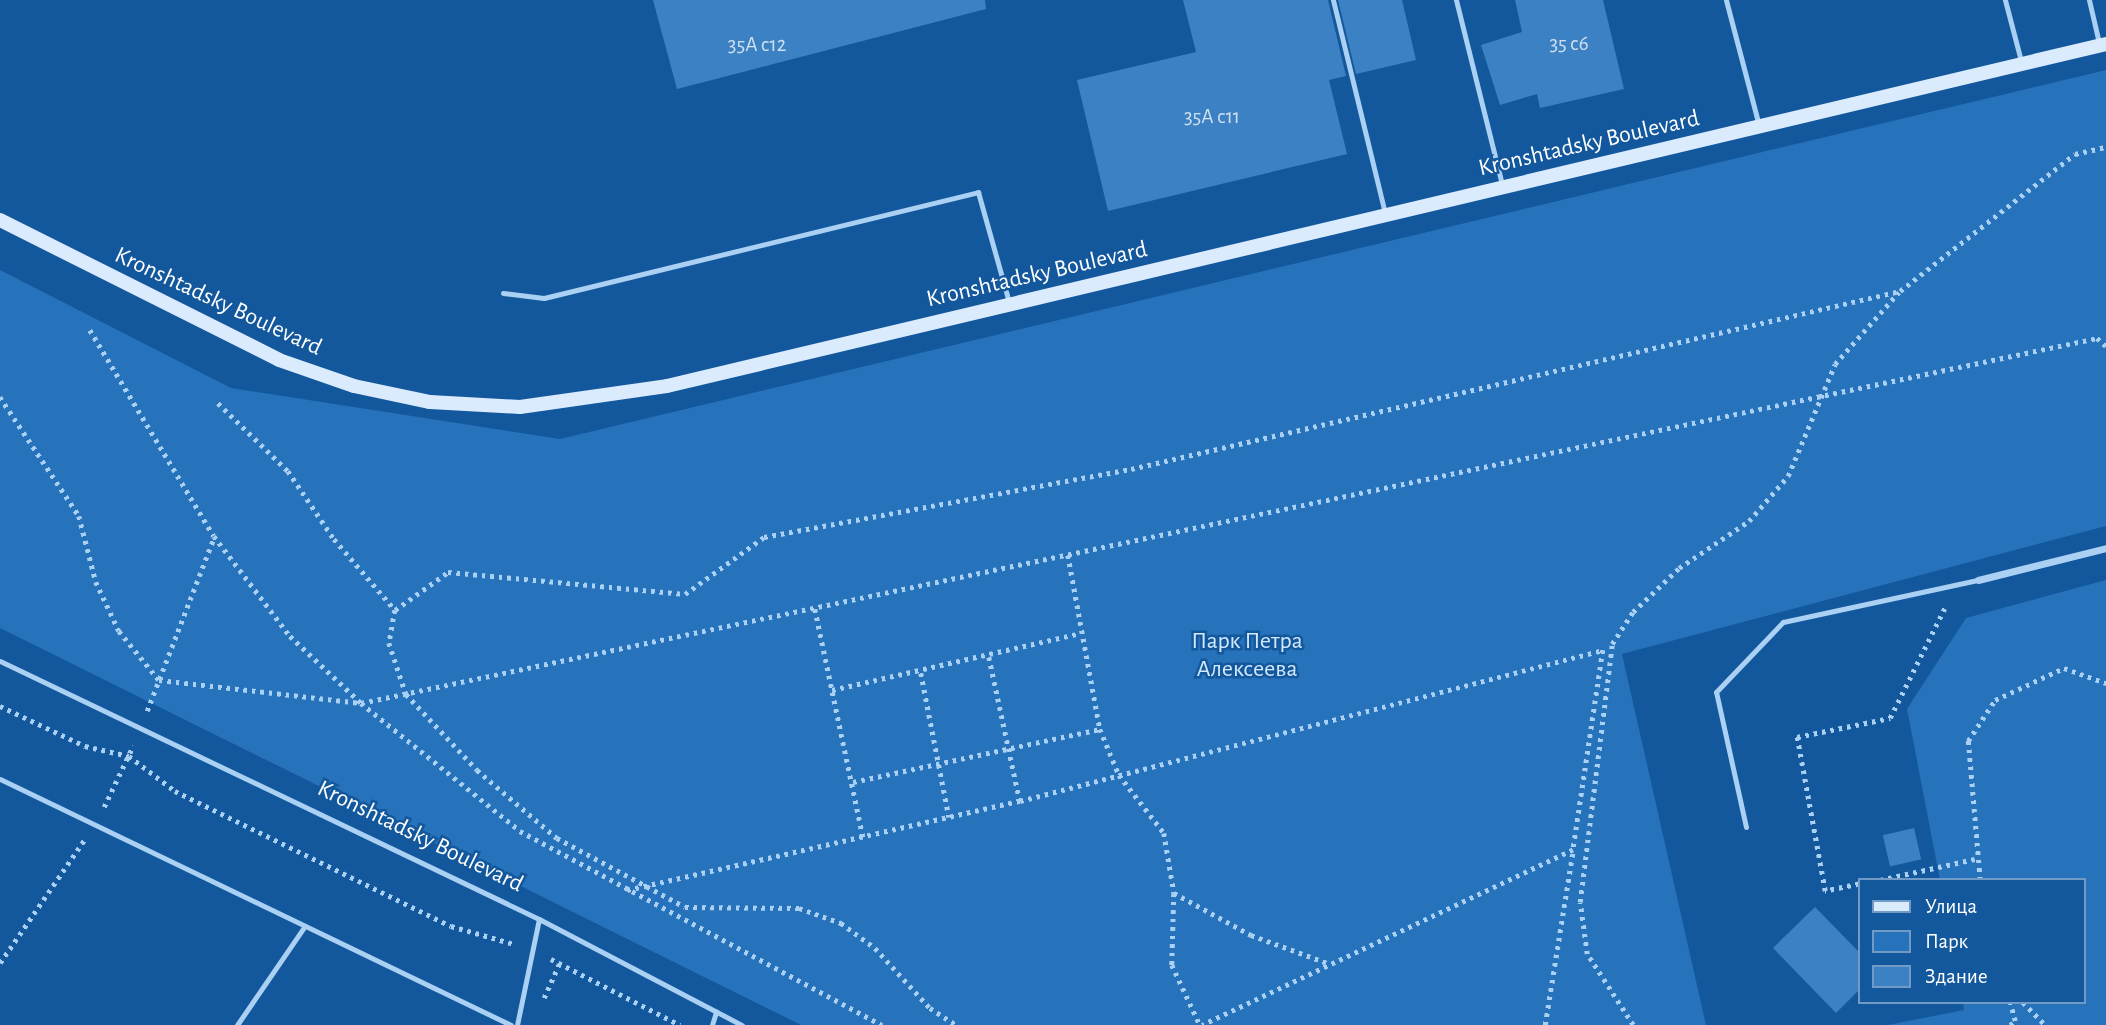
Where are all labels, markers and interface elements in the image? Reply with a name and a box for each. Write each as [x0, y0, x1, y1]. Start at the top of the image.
house number: 35 с6 [1549, 31, 1589, 57]
house number: 35А с12 [728, 32, 786, 58]
house number: 35А с11 [1184, 104, 1240, 130]
street label: Kronshtadsky Boulevard [1476, 105, 1702, 183]
street label: Kronshtadsky Boulevard [924, 236, 1150, 314]
street label: Kronshtadsky Boulevard [110, 241, 326, 363]
park label: Парк Петра Алексеева [1191, 628, 1303, 684]
street label: Kronshtadsky Boulevard [312, 775, 528, 899]
legend [1857, 878, 2085, 1004]
text: Улица [1925, 896, 1977, 917]
text: Парк [1925, 931, 1968, 952]
text: Здание [1925, 966, 1988, 987]

